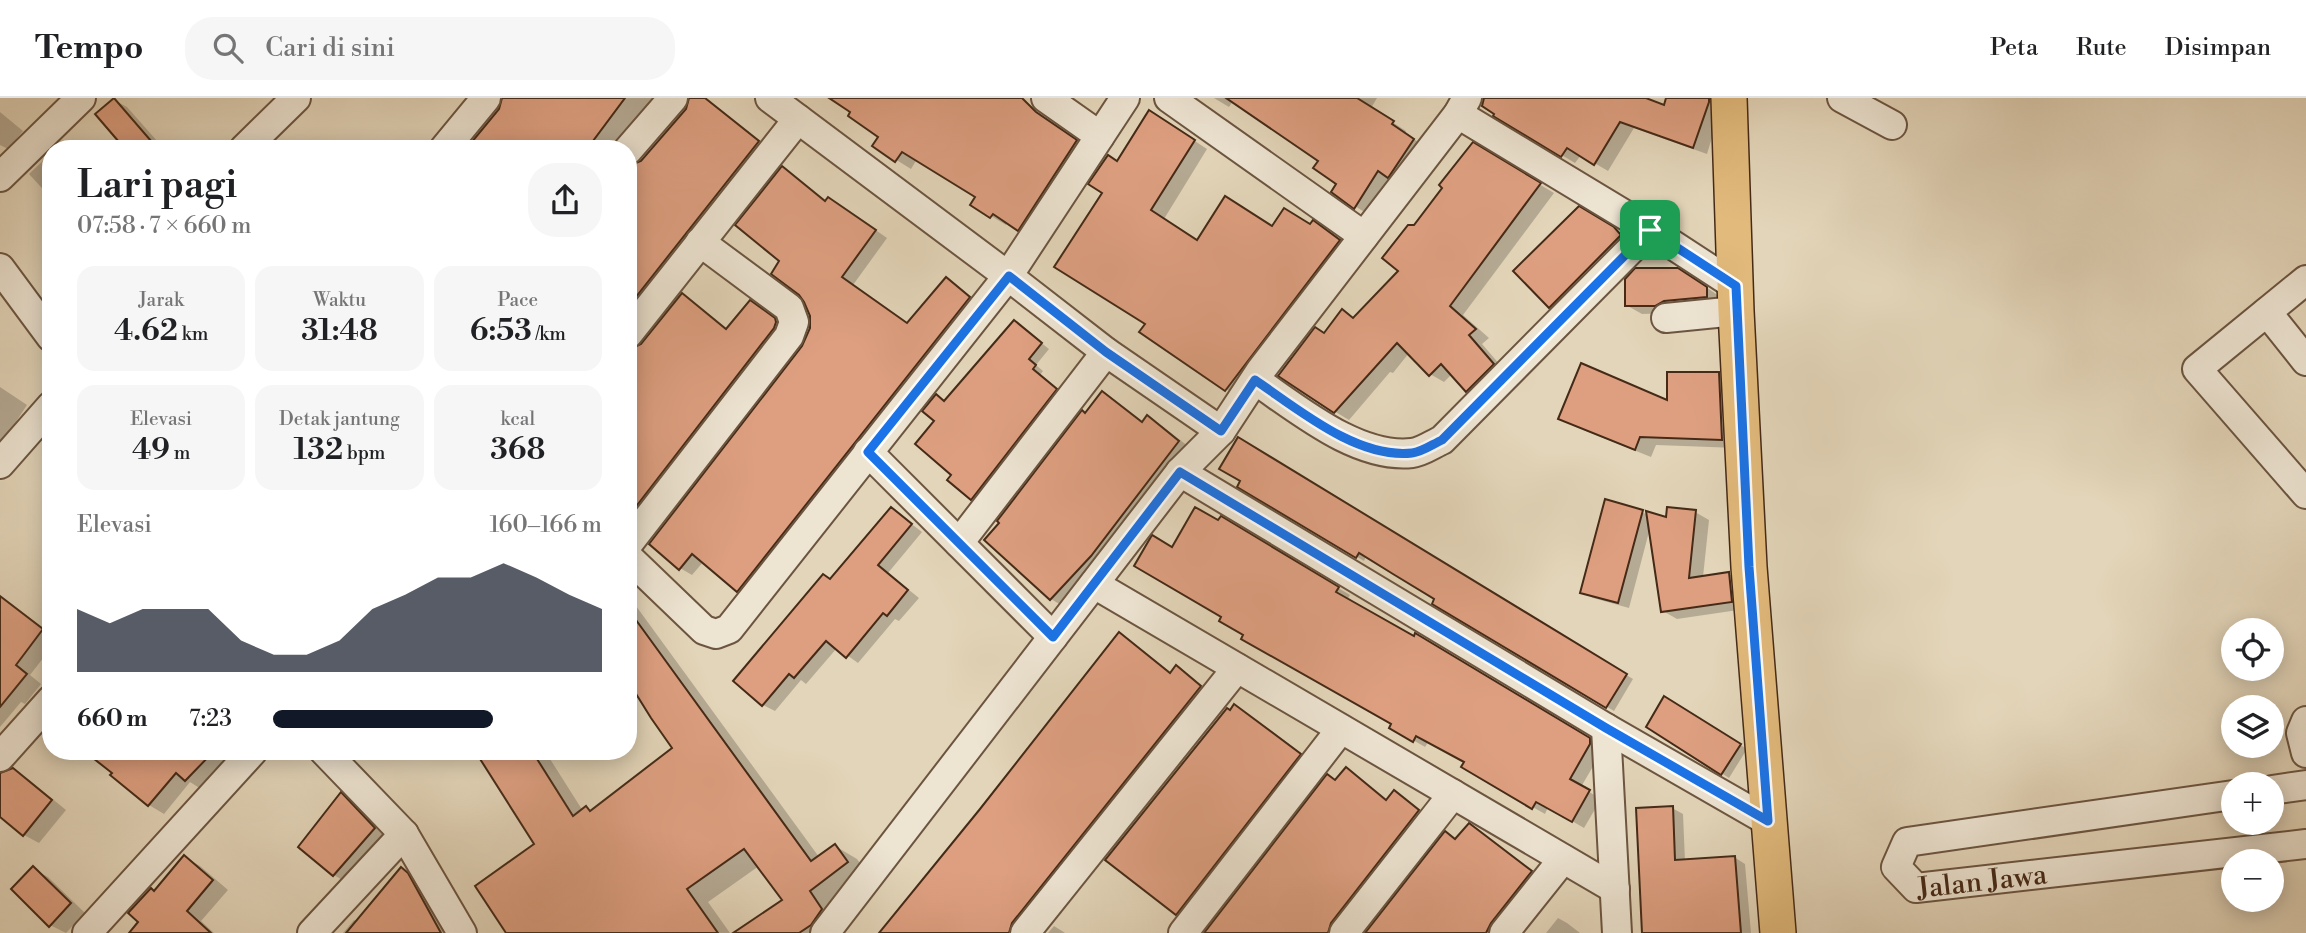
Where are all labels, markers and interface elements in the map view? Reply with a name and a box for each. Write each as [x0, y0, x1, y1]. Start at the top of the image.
search box [185, 17, 675, 80]
text: Tempo [35, 28, 143, 69]
icon: search [209, 29, 247, 67]
text: Cari di sini [265, 32, 395, 64]
text: Peta [1990, 33, 2038, 63]
text: Rute [2076, 33, 2127, 63]
text: Disimpan [2165, 33, 2271, 63]
text: Lari pagi [77, 162, 237, 209]
button: share [528, 163, 602, 237]
pin [1620, 200, 1680, 260]
icon: arrive [1631, 211, 1669, 249]
text: 07:58 · 7 × 660 m [77, 212, 251, 240]
text: Jarak [138, 288, 184, 312]
text: Waktu [313, 288, 366, 312]
text: Pace [497, 288, 538, 312]
text: 4.62 [114, 312, 178, 350]
text: 31:48 [301, 312, 378, 350]
text: 6:53 [470, 312, 532, 350]
text: km [178, 322, 208, 346]
text: /km [532, 322, 566, 346]
text: Elevasi [130, 407, 192, 431]
text: Detak jantung [279, 407, 400, 431]
text: kcal [501, 407, 535, 431]
text: 49 [132, 431, 170, 469]
text: 132 [293, 431, 343, 469]
text: 368 [490, 431, 545, 469]
text: m [170, 441, 190, 465]
text: bpm [343, 441, 386, 465]
text: Elevasi [77, 511, 152, 539]
text: 160–166 m [490, 511, 602, 539]
map controls [2221, 618, 2284, 912]
button: locate [2221, 618, 2284, 681]
button: layers [2221, 695, 2284, 758]
text: 660 m [77, 705, 147, 733]
text: 7:23 [189, 705, 232, 733]
button: + [2221, 772, 2284, 835]
button: − [2221, 849, 2284, 912]
street label: Jalan Jawa [1914, 857, 2050, 907]

